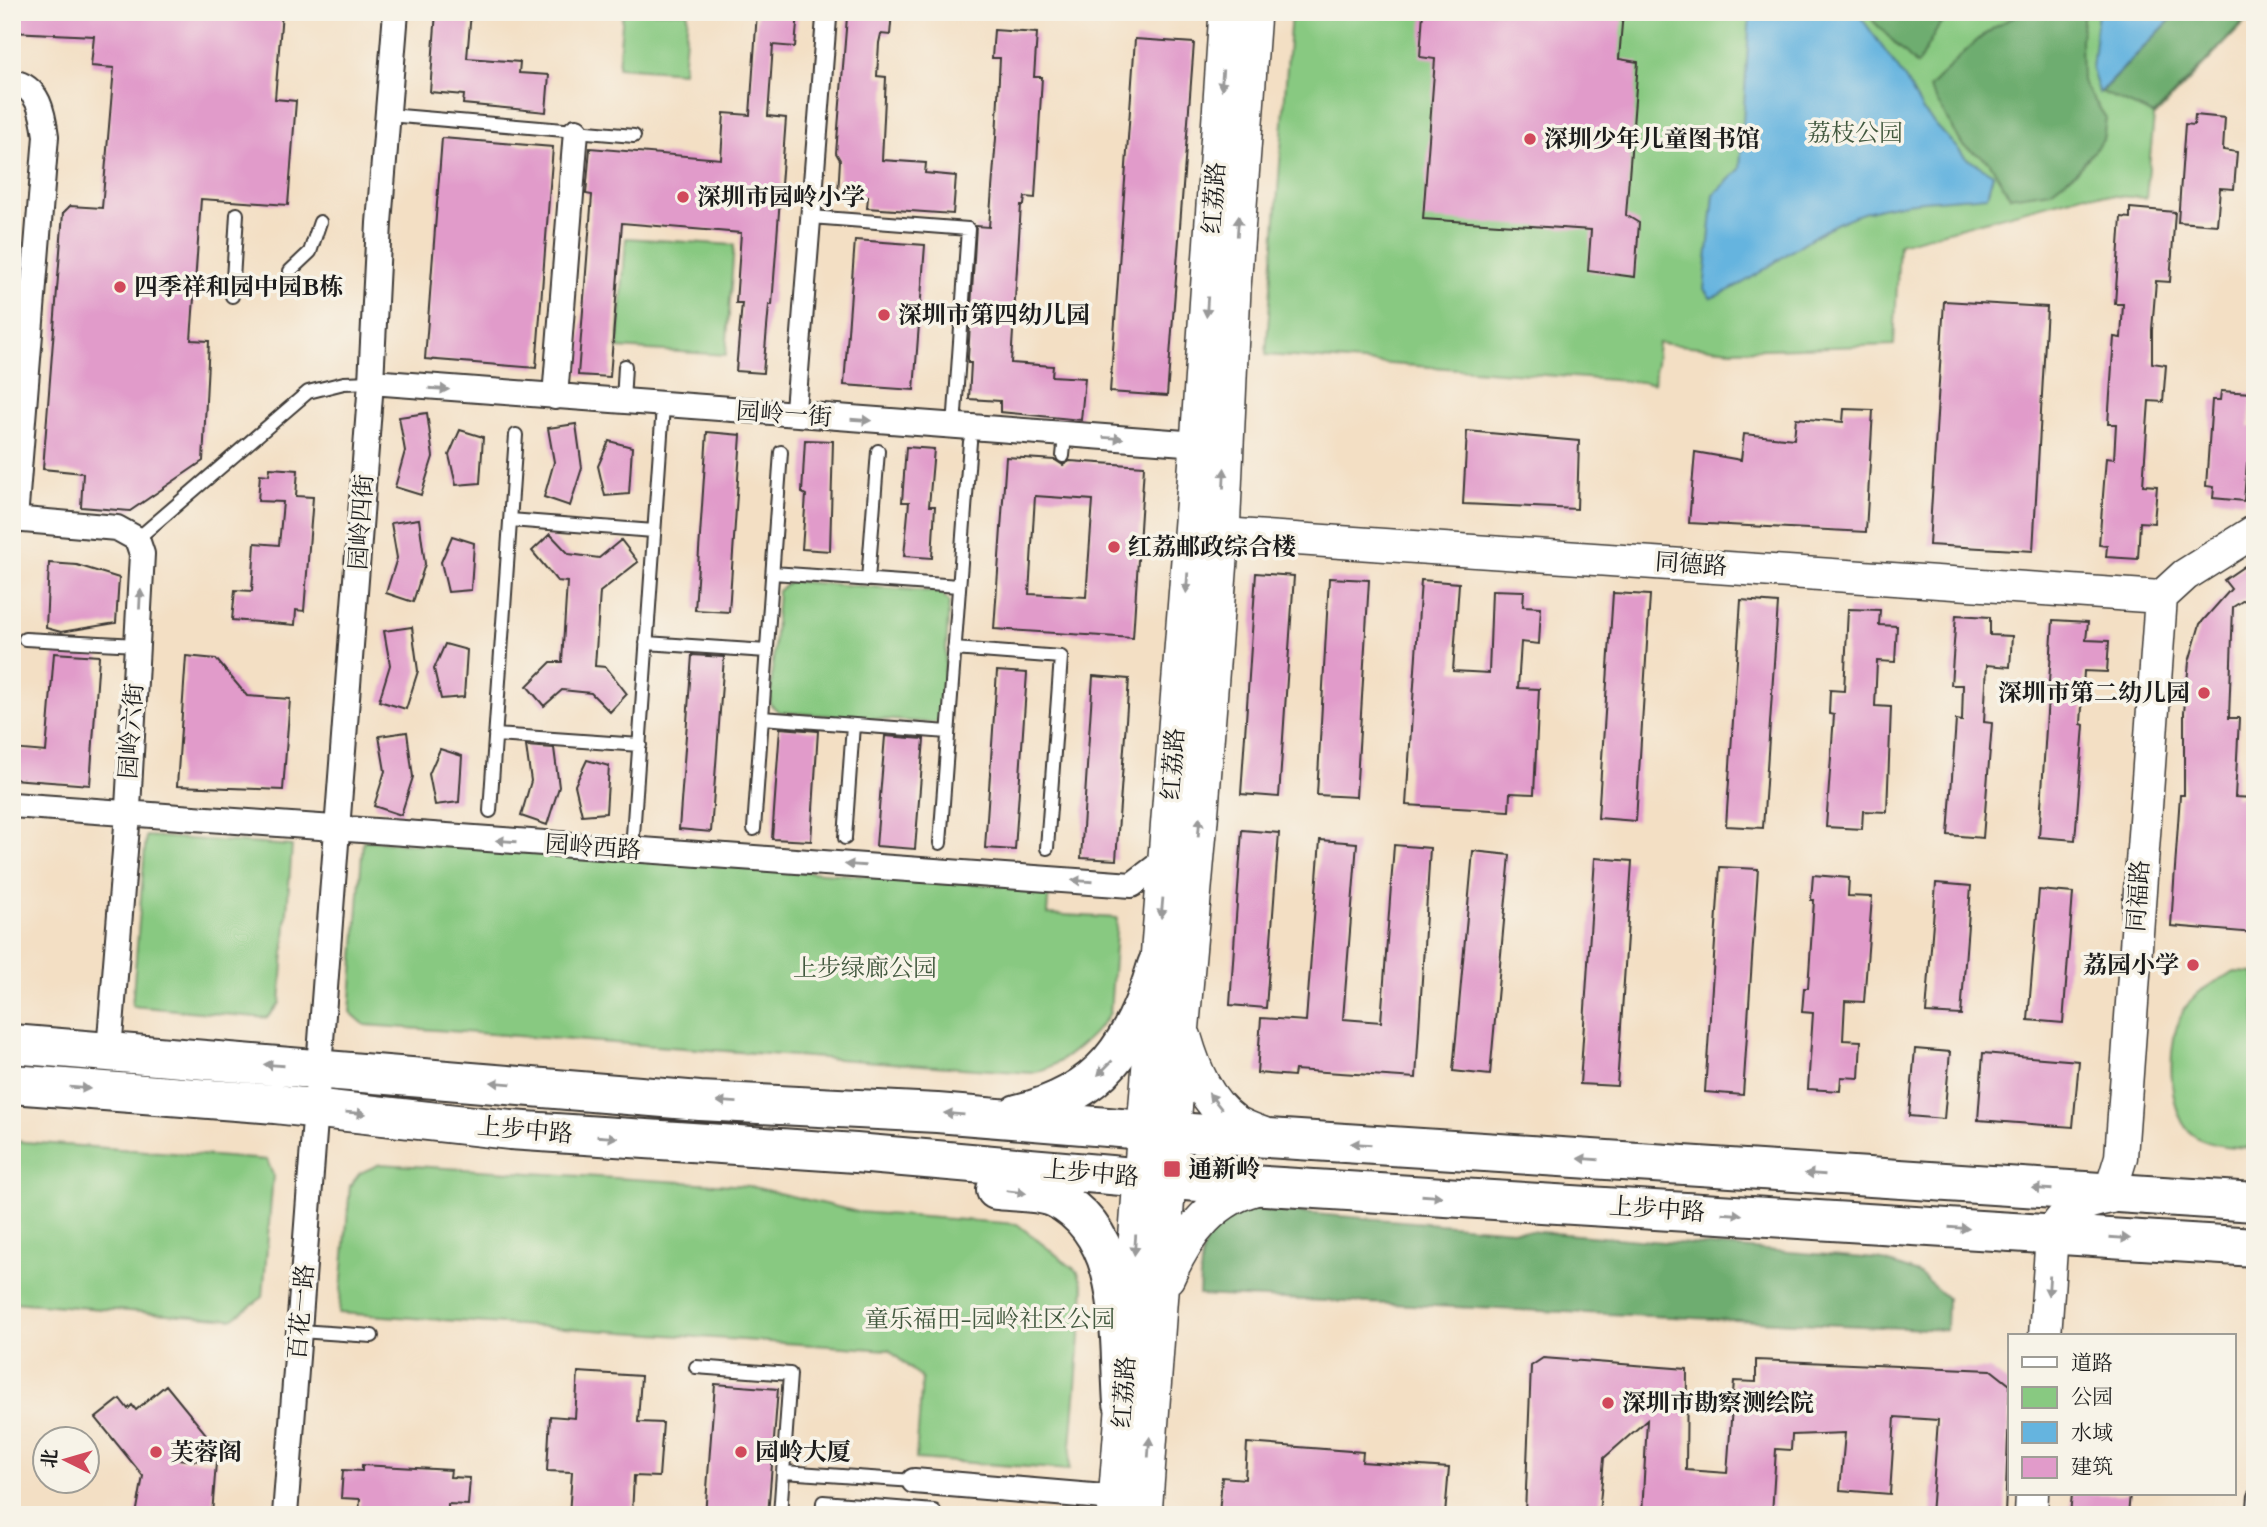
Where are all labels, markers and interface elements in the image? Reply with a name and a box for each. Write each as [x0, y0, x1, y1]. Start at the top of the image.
one-way arrow [1216, 70, 1227, 92]
park label: 荔枝公园 [1807, 117, 1903, 150]
place label: 深圳少年儿童图书馆 [1544, 123, 1760, 156]
marker: 深圳少年儿童图书馆 [1522, 131, 1538, 147]
street label: 红荔路 [1196, 161, 1233, 235]
place label: 深圳市园岭小学 [697, 181, 865, 214]
marker: 深圳市园岭小学 [675, 189, 691, 205]
one-way arrow [1233, 215, 1244, 237]
place label: 四季祥和园中园B栋 [134, 271, 343, 304]
marker: 四季祥和园中园B栋 [112, 279, 128, 295]
one-way arrow [1201, 297, 1212, 319]
place label: 深圳市第四幼儿园 [898, 299, 1090, 332]
marker: 深圳市第四幼儿园 [876, 307, 892, 323]
one-way arrow [428, 384, 450, 395]
street label: 园岭一街 [735, 395, 833, 434]
one-way arrow [851, 415, 873, 426]
one-way arrow [1102, 433, 1124, 444]
one-way arrow [1219, 466, 1230, 488]
street label: 园岭四街 [342, 473, 381, 571]
place label: 红荔邮政综合楼 [1128, 531, 1296, 564]
marker: 红荔邮政综合楼 [1106, 539, 1122, 555]
street label: 同德路 [1654, 546, 1728, 583]
one-way arrow [1181, 572, 1192, 594]
one-way arrow [135, 588, 146, 610]
place label: 深圳市第二幼儿园 [1998, 677, 2190, 710]
street label: 园岭六街 [112, 682, 151, 780]
marker: 深圳市第二幼儿园 [2196, 685, 2212, 701]
street label: 红荔路 [1155, 727, 1192, 801]
one-way arrow [1194, 815, 1205, 837]
street label: 园岭西路 [544, 828, 642, 867]
one-way arrow [495, 835, 517, 846]
one-way arrow [844, 859, 866, 870]
street label: 同福路 [2120, 859, 2157, 933]
one-way arrow [1071, 875, 1093, 886]
one-way arrow [1156, 897, 1167, 919]
place label: 荔园小学 [2083, 949, 2179, 982]
park label: 上步绿廊公园 [793, 952, 937, 985]
marker: 荔园小学 [2185, 957, 2201, 973]
one-way arrow [263, 1059, 285, 1070]
one-way arrow [1097, 1060, 1114, 1077]
one-way arrow [489, 1077, 511, 1088]
one-way arrow [70, 1083, 92, 1094]
one-way arrow [1207, 1092, 1222, 1110]
one-way arrow [716, 1097, 738, 1108]
one-way arrow [345, 1107, 367, 1118]
one-way arrow [943, 1108, 965, 1119]
street label: 上步中路 [476, 1110, 574, 1151]
one-way arrow [596, 1132, 618, 1143]
one-way arrow [1350, 1138, 1372, 1149]
street label: 上步中路 [1042, 1153, 1140, 1194]
place label: 通新岭 [1188, 1153, 1260, 1186]
one-way arrow [1577, 1153, 1599, 1164]
marker: 通新岭 [1162, 1159, 1182, 1179]
one-way arrow [1804, 1168, 1826, 1179]
one-way arrow [2031, 1183, 2053, 1194]
one-way arrow [1006, 1187, 1028, 1198]
one-way arrow [1421, 1190, 1443, 1201]
street label: 上步中路 [1608, 1190, 1706, 1229]
one-way arrow [1721, 1209, 1743, 1220]
one-way arrow [1949, 1223, 1971, 1234]
one-way arrow [2109, 1233, 2131, 1244]
one-way arrow [1129, 1234, 1140, 1256]
street label: 百花一路 [281, 1263, 322, 1361]
one-way arrow [2043, 1275, 2054, 1297]
park label: 童乐福田-园岭社区公园 [865, 1303, 1115, 1336]
legend [2008, 1334, 2236, 1496]
text: 道路 [2071, 1349, 2113, 1378]
street label: 红荔路 [1106, 1355, 1143, 1429]
text: 公园 [2071, 1383, 2113, 1412]
place label: 深圳市勘察测绘院 [1622, 1387, 1814, 1420]
marker: 深圳市勘察测绘院 [1600, 1395, 1616, 1411]
text: 水域 [2071, 1419, 2113, 1448]
north arrow [32, 1426, 102, 1496]
one-way arrow [1144, 1435, 1155, 1457]
place label: 芙蓉阁 [170, 1436, 242, 1469]
place label: 园岭大厦 [755, 1436, 851, 1469]
marker: 芙蓉阁 [148, 1444, 164, 1460]
marker: 园岭大厦 [733, 1444, 749, 1460]
text: 北 [36, 1448, 64, 1469]
text: 建筑 [2071, 1453, 2113, 1482]

